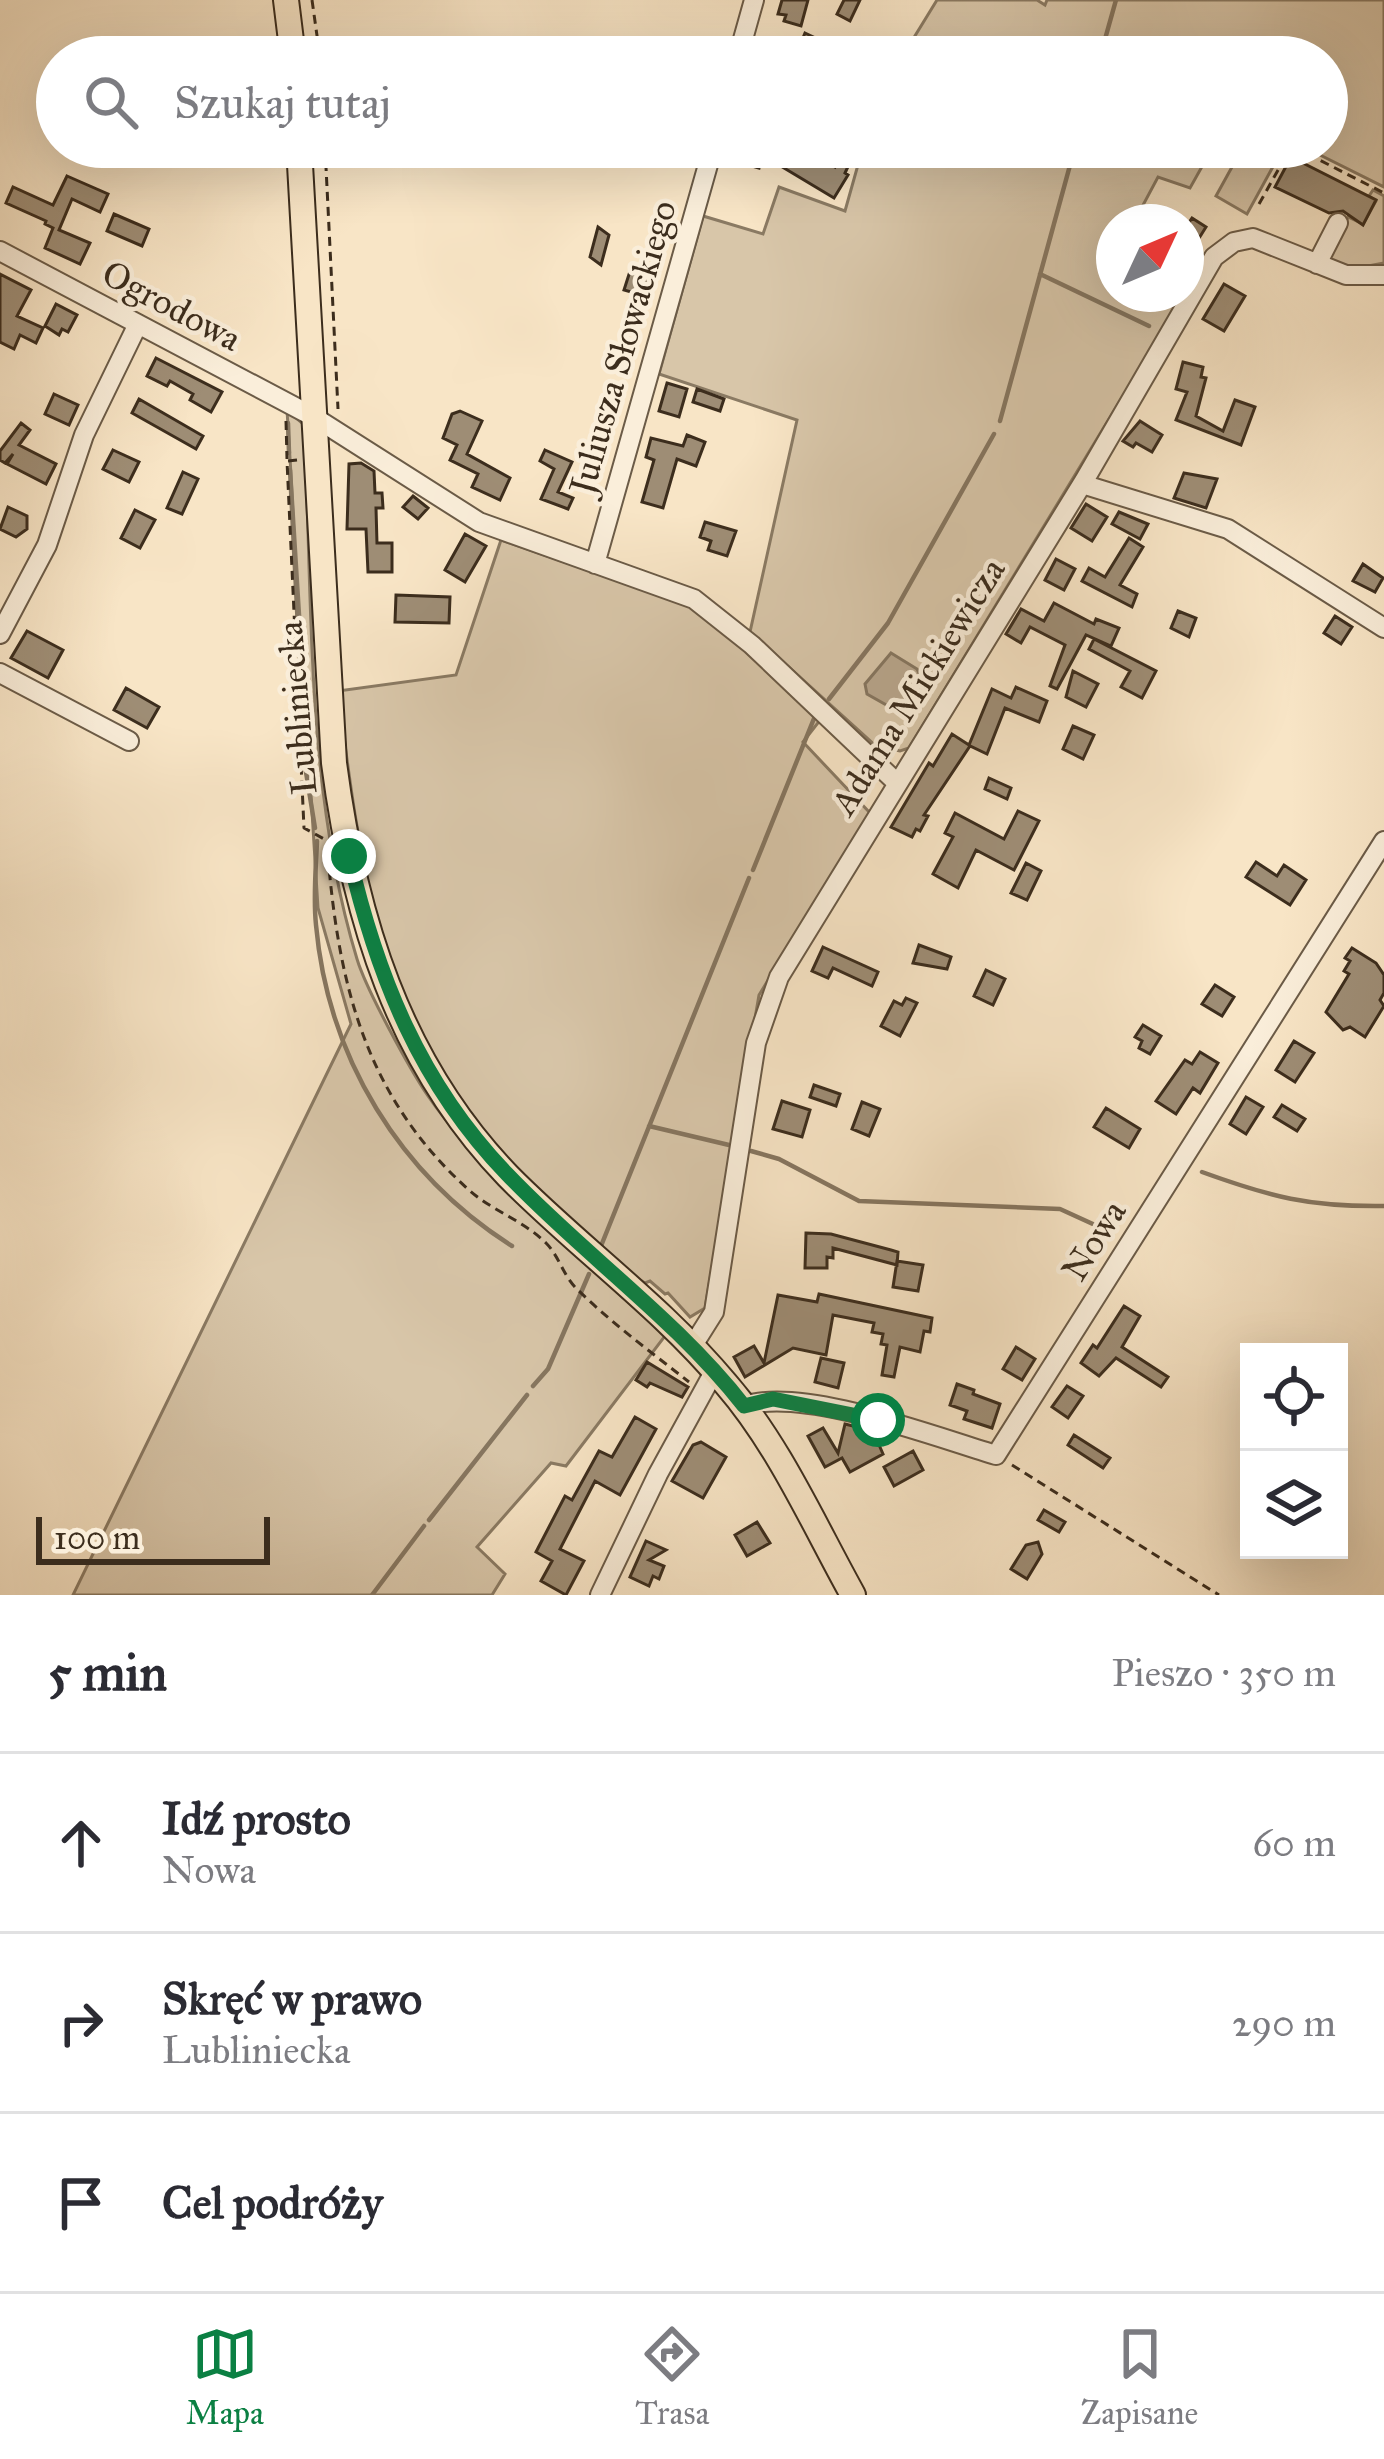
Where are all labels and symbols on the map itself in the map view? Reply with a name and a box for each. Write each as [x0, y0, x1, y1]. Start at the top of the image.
street label: Juliusza Słowackiego [559, 195, 686, 503]
north arrow [1096, 204, 1204, 312]
street label: Ogrodowa [95, 251, 249, 361]
street label: Adama Mickiewicza [820, 549, 1015, 825]
street label: Lubliniecka [267, 619, 326, 797]
route end [322, 829, 376, 883]
street label: Nowa [1052, 1191, 1136, 1289]
route start [851, 1393, 905, 1447]
scale bar [36, 1511, 270, 1564]

